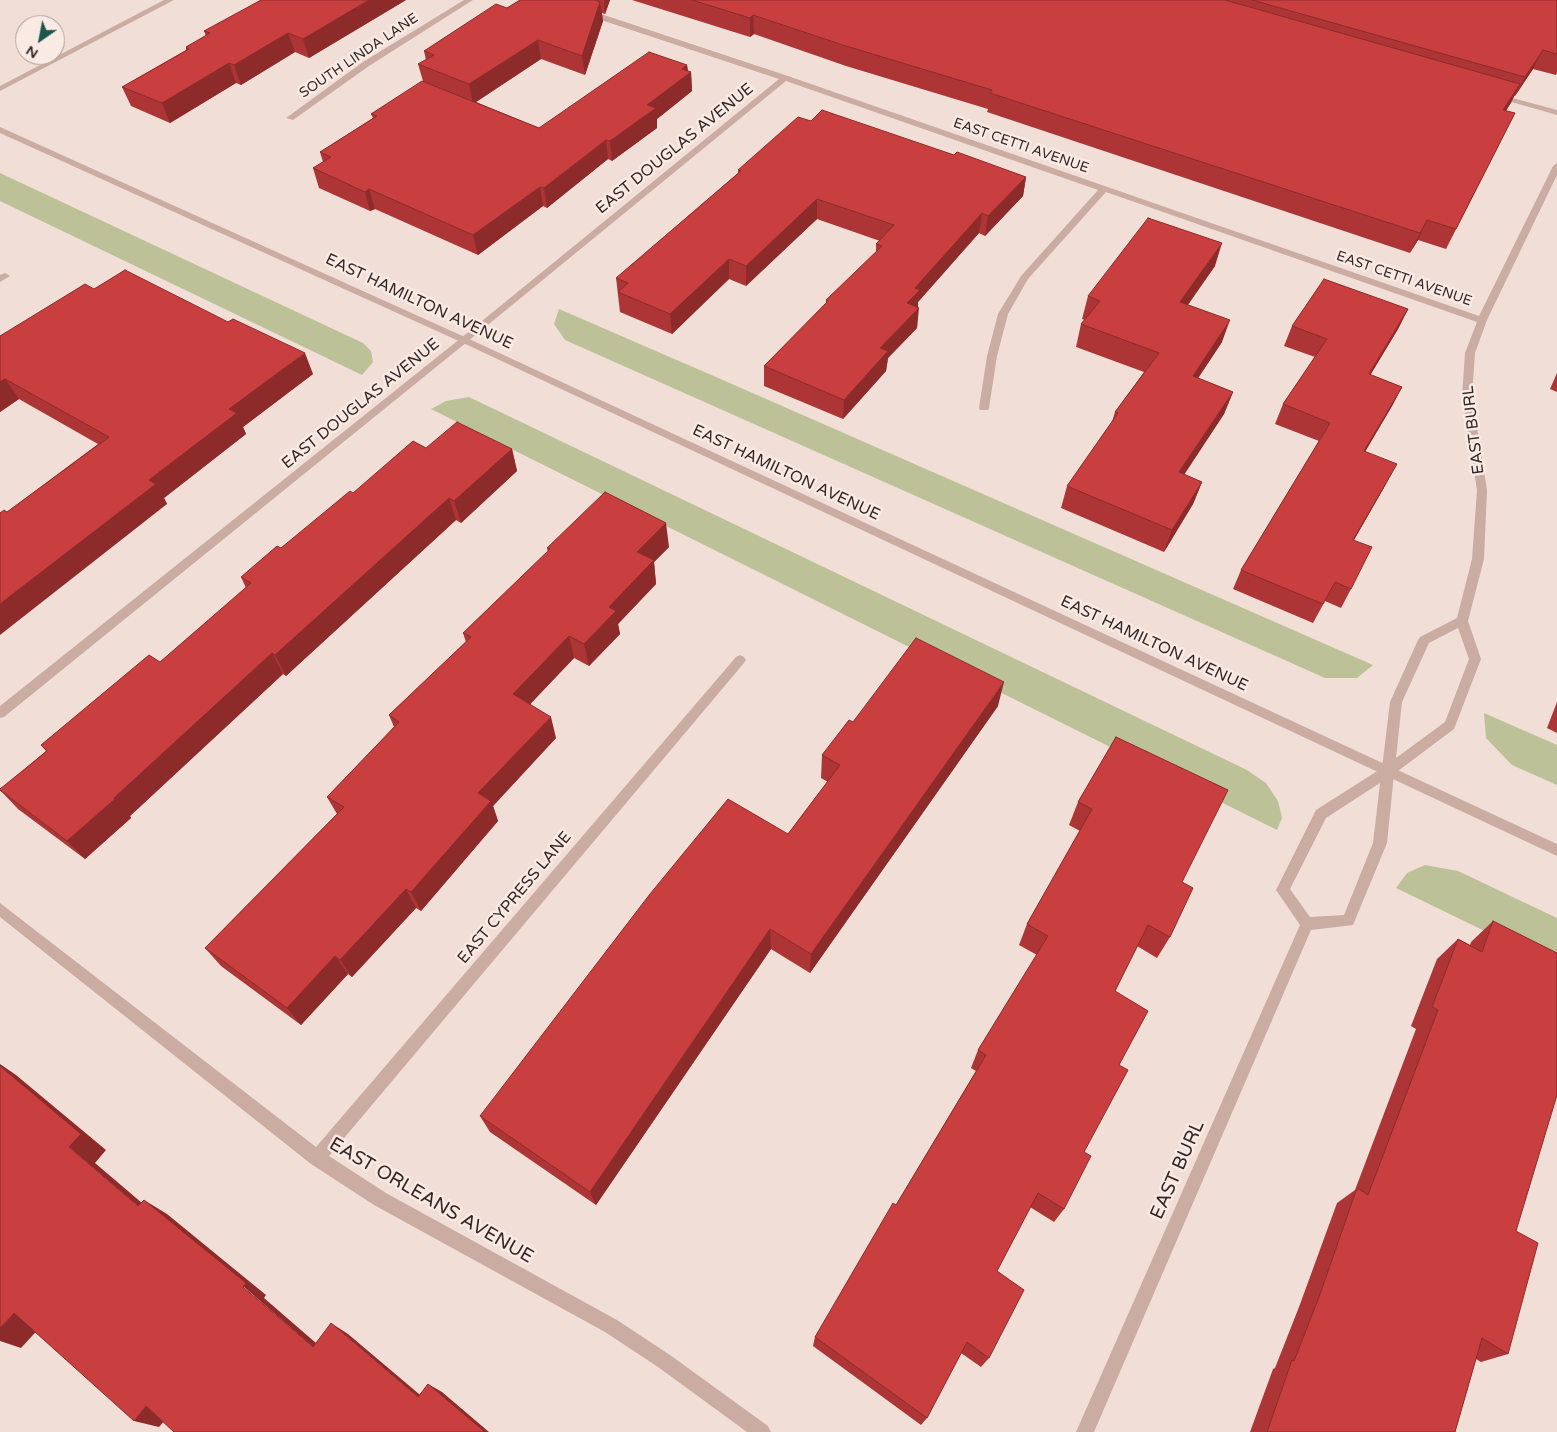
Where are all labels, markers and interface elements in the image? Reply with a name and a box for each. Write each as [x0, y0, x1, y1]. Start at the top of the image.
street label: SOUTH LINDA LANE [297, 10, 421, 102]
north arrow [15, 15, 65, 65]
text: N [23, 42, 41, 62]
street label: EAST DOUGLAS AVENUE [592, 80, 758, 218]
street label: EAST CETTI AVENUE [951, 115, 1091, 177]
street label: EAST CETTI AVENUE [1334, 248, 1474, 310]
street label: EAST HAMILTON AVENUE [322, 250, 516, 354]
street label: EAST DOUGLAS AVENUE [278, 335, 444, 473]
street label: EAST BURL [1459, 385, 1489, 475]
street label: EAST HAMILTON AVENUE [689, 421, 883, 525]
street label: EAST HAMILTON AVENUE [1057, 592, 1251, 696]
street label: EAST CYPRESS LANE [454, 828, 576, 968]
street label: EAST BURL [1146, 1117, 1210, 1223]
street label: EAST ORLEANS AVENUE [325, 1133, 537, 1269]

